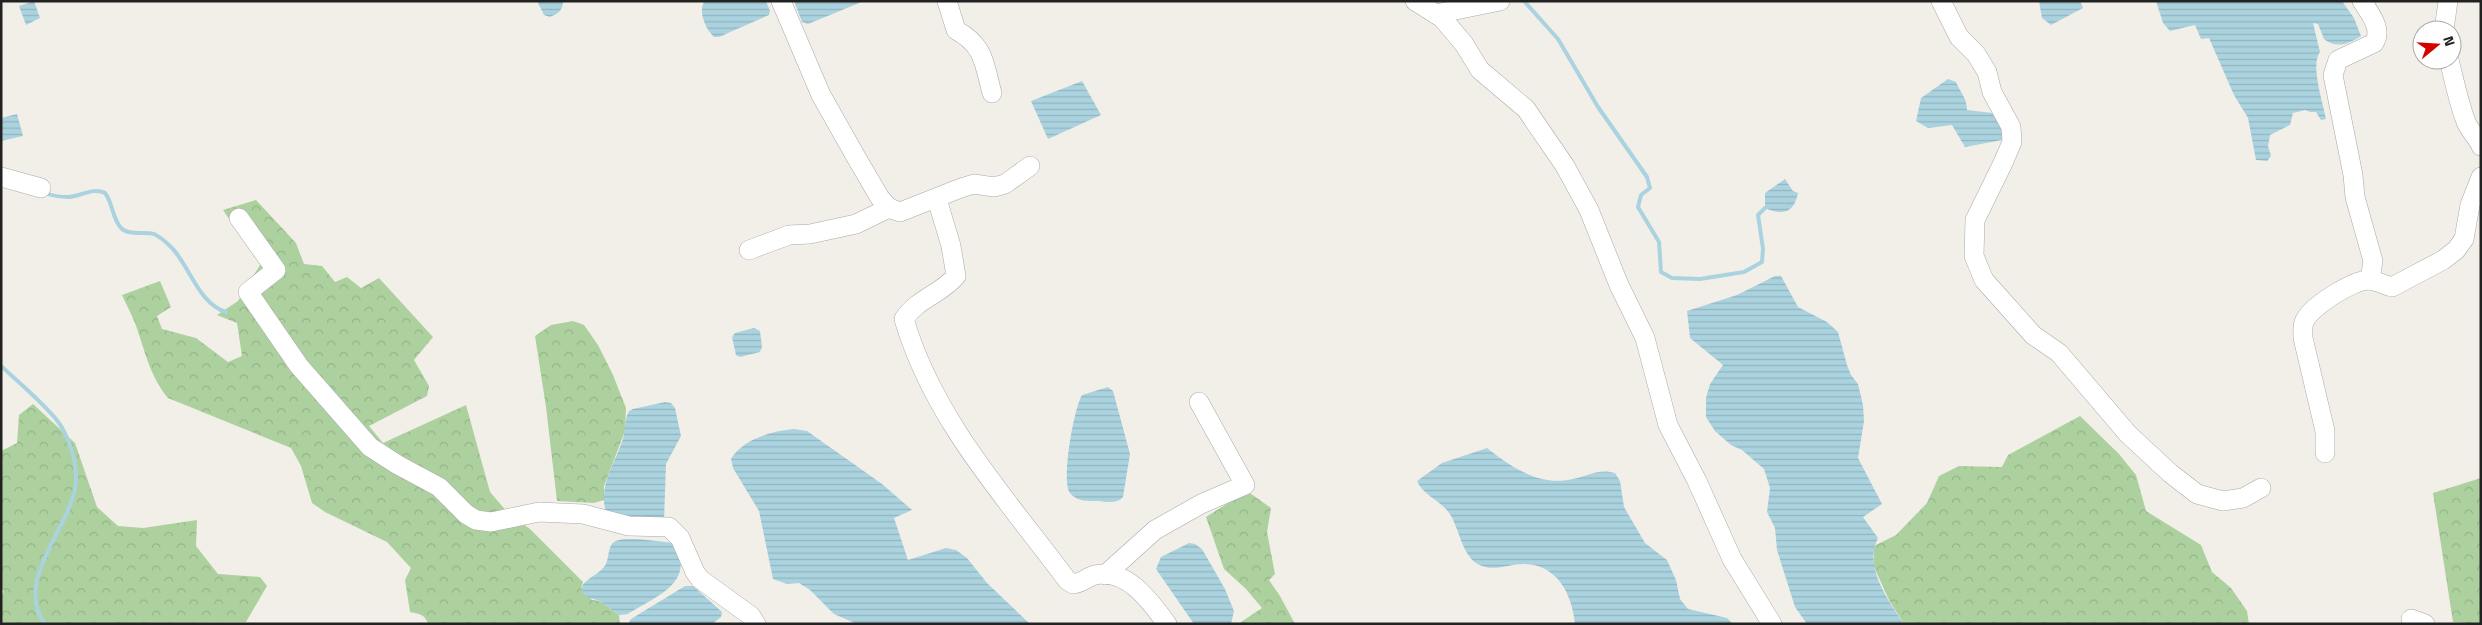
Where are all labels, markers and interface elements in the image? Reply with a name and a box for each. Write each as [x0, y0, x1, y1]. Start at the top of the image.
north arrow [2412, 20, 2462, 70]
text: N [2438, 33, 2461, 49]

